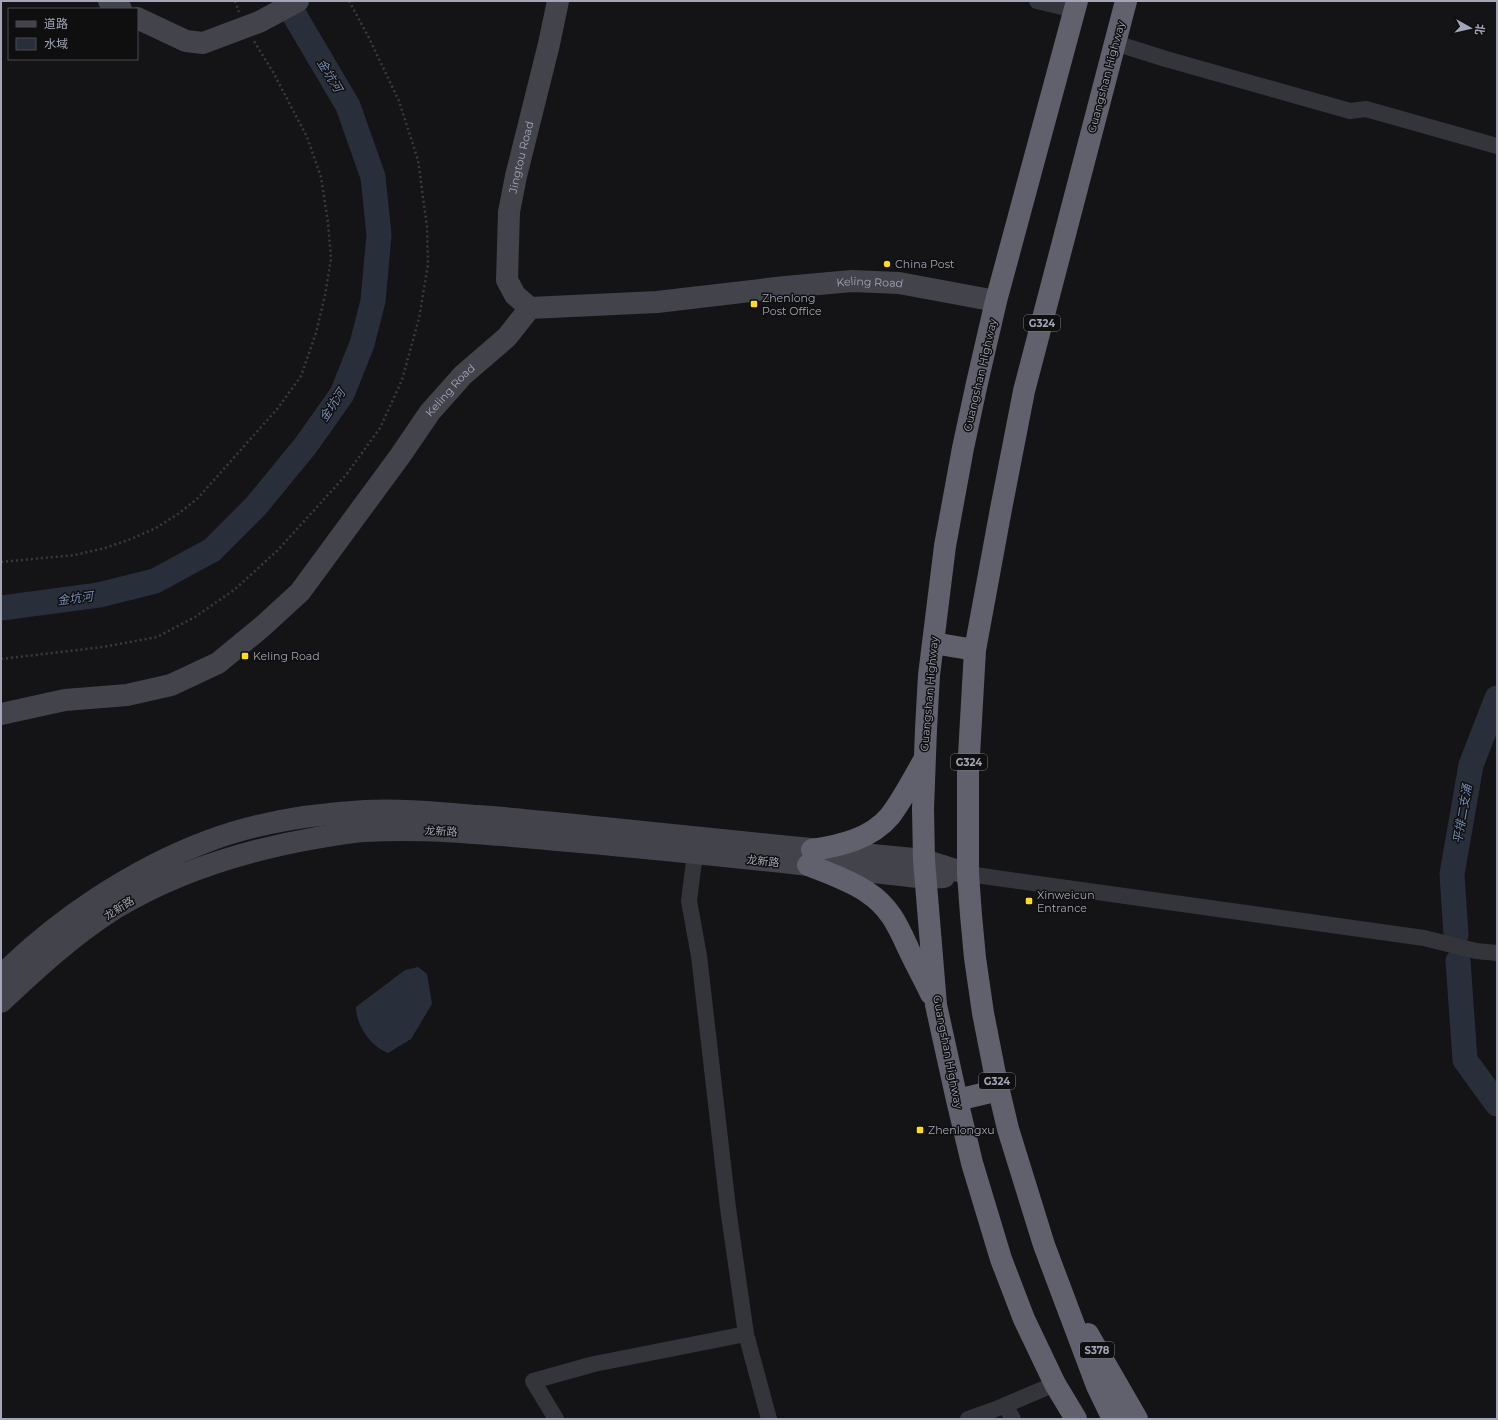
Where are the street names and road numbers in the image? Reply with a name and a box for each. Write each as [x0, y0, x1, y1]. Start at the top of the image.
street label: Guangshan Highway [1084, 19, 1128, 135]
street label: Jingtou Road [506, 120, 536, 195]
street label: Keling Road [836, 274, 904, 291]
road number: G324 [1024, 315, 1060, 331]
street label: Guangshan Highway [960, 317, 1000, 433]
street label: Keling Road [422, 361, 478, 419]
street label: Guangshan Highway [917, 636, 941, 752]
road number: G324 [951, 754, 987, 770]
street label: 龙新路 [424, 823, 458, 839]
street label: 龙新路 [746, 852, 780, 870]
street label: 龙新路 [101, 893, 137, 923]
street label: Guangshan Highway [930, 994, 966, 1110]
road number: G324 [979, 1073, 1015, 1089]
road number: S378 [1080, 1342, 1114, 1358]

